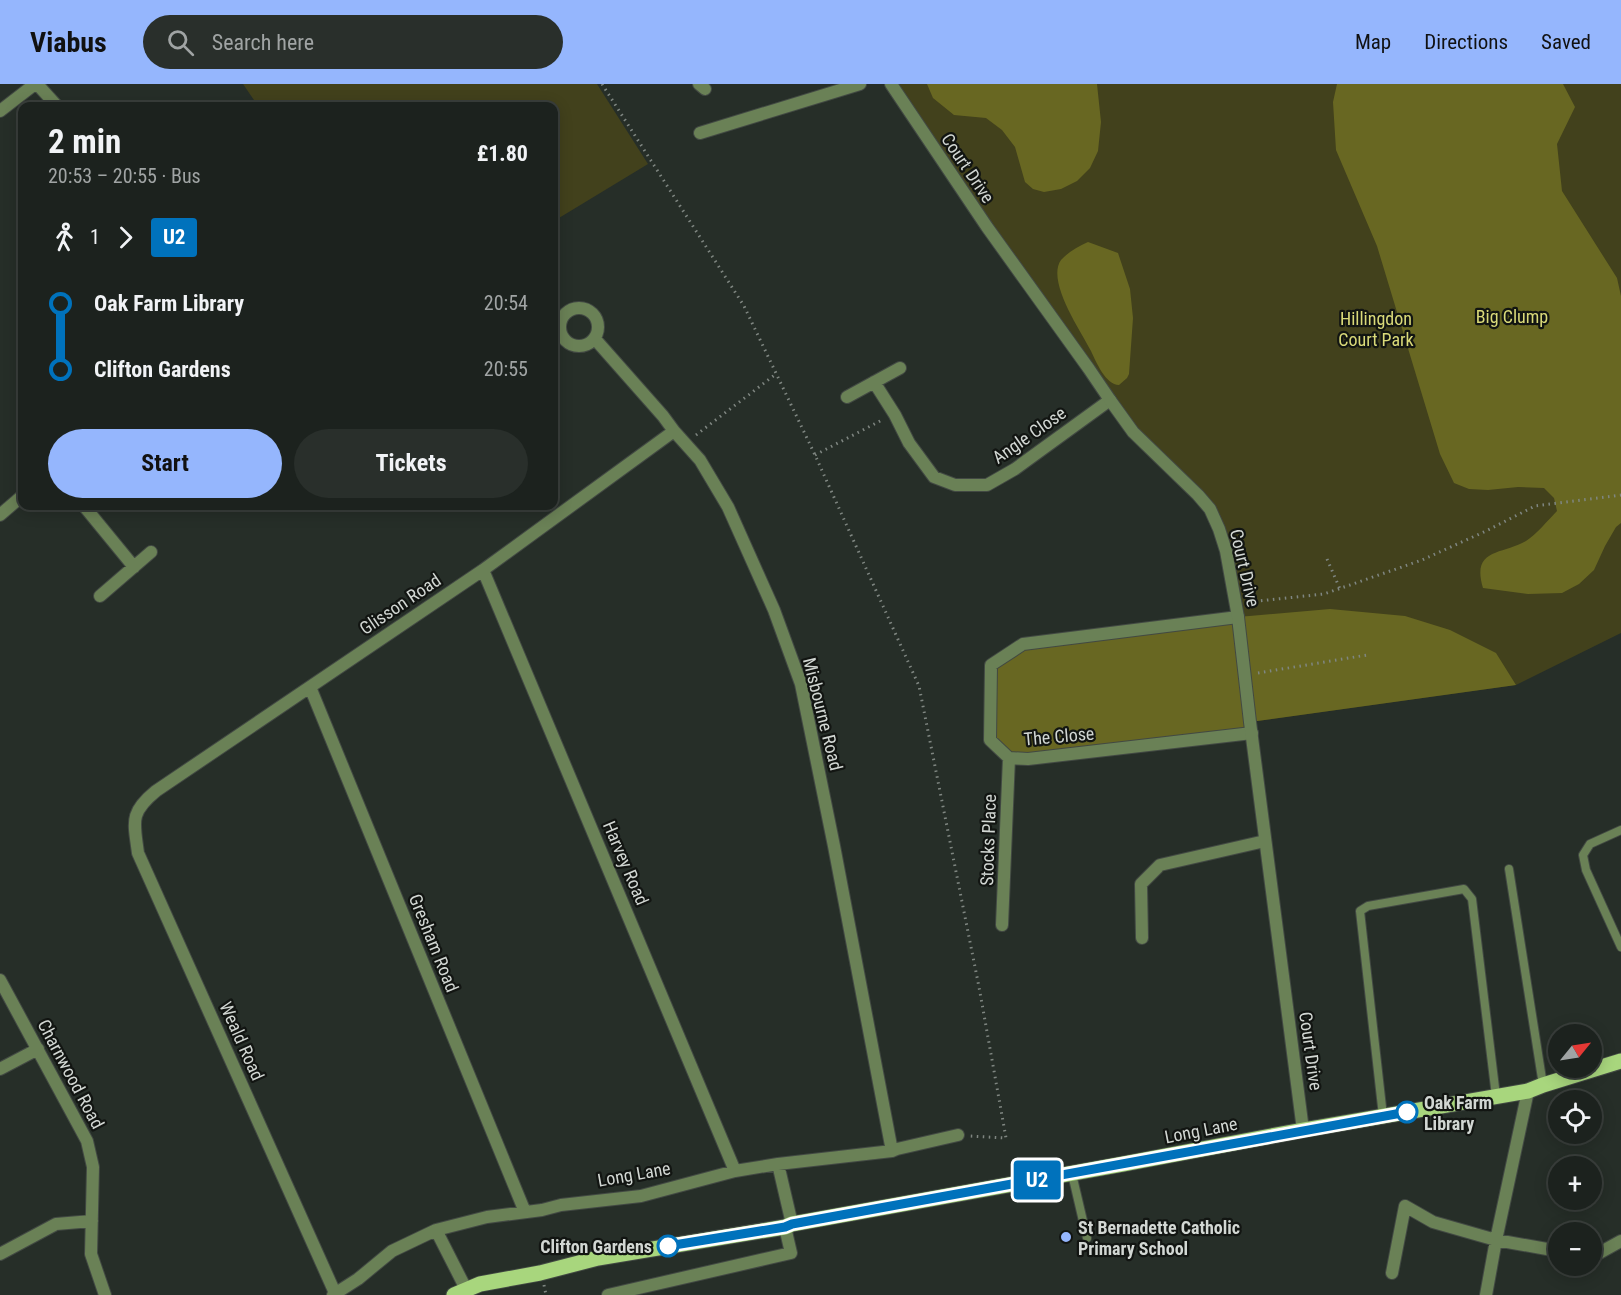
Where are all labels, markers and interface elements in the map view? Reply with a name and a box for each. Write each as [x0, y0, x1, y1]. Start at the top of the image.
search box [143, 15, 563, 69]
text: Viabus [30, 26, 107, 59]
icon: search [164, 26, 197, 59]
text: Search here [212, 30, 314, 55]
text: Map [1355, 30, 1391, 54]
text: Directions [1424, 30, 1508, 54]
text: Saved [1541, 30, 1591, 54]
text: 2 min [48, 122, 121, 161]
street label: Court Drive [937, 129, 999, 207]
text: £1.80 [477, 141, 528, 166]
text: 20:53 – 20:55 · Bus [48, 164, 201, 188]
icon: walk [48, 221, 81, 254]
icon: forward [109, 221, 142, 254]
text: 1 [90, 225, 100, 249]
text: U2 [163, 225, 185, 249]
text: Oak Farm Library [94, 291, 244, 316]
text: 20:54 [484, 291, 528, 315]
park label: Big Clump [1476, 306, 1548, 327]
park label: Hillingdon Court Park [1338, 308, 1414, 350]
text: Clifton Gardens [94, 357, 231, 382]
text: 20:55 [484, 357, 528, 381]
street label: Angle Close [988, 402, 1070, 468]
button: Start [48, 429, 282, 498]
button: Tickets [294, 429, 528, 498]
street label: Court Drive [1226, 527, 1264, 609]
street label: Glisson Road [355, 569, 445, 639]
street label: Misbourne Road [799, 655, 847, 773]
street label: The Close [1023, 722, 1095, 750]
street label: Stocks Place [976, 794, 1000, 886]
street label: Harvey Road [599, 818, 653, 908]
street label: Gresham Road [405, 891, 463, 995]
street label: Weald Road [215, 998, 269, 1084]
street label: Court Drive [1295, 1010, 1327, 1092]
street label: Charnwood Road [33, 1016, 109, 1132]
north arrow [1548, 1024, 1602, 1078]
map controls [1548, 1024, 1602, 1276]
button: locate [1548, 1090, 1602, 1144]
place label: Oak Farm Library [1424, 1092, 1492, 1134]
marker: Oak Farm Library [1396, 1101, 1418, 1123]
street label: Long Lane [1163, 1113, 1239, 1147]
button: + [1548, 1156, 1602, 1210]
street label: Long Lane [596, 1157, 672, 1191]
line badge: U2 [1010, 1160, 1064, 1200]
text: U2 [1026, 1168, 1048, 1192]
place label: St Bernadette Catholic Primary School [1078, 1217, 1240, 1259]
button: − [1548, 1222, 1602, 1276]
marker: St Bernadette Catholic Primary School [1059, 1230, 1073, 1244]
marker: Clifton Gardens [657, 1235, 679, 1257]
place label: Clifton Gardens [540, 1236, 652, 1257]

